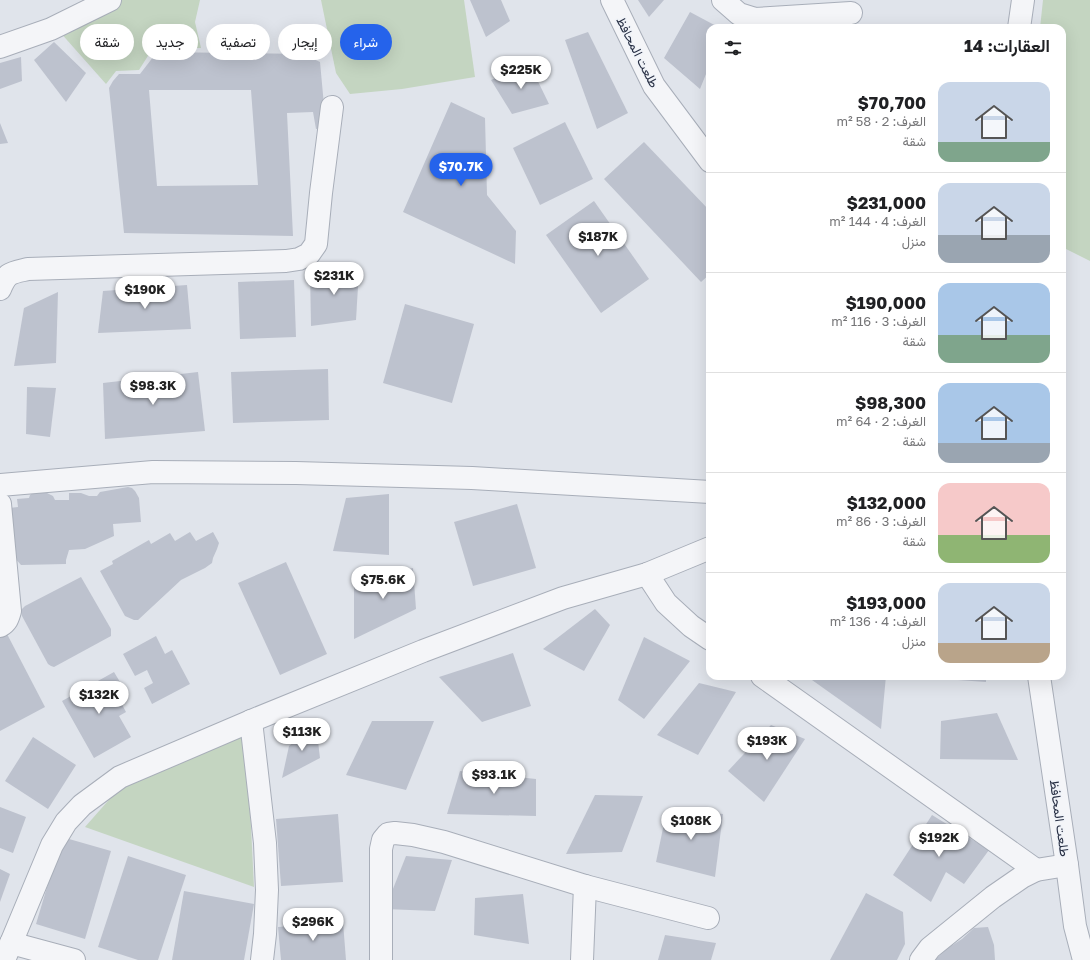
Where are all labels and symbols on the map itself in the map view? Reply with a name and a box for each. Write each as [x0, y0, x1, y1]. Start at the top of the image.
street label: طلعت المحافظ [613, 14, 663, 90]
pin: $225K [493, 56, 549, 90]
pin: $70.7K [428, 153, 494, 187]
pin: $187K [570, 223, 626, 257]
pin: $231K [306, 262, 362, 296]
pin: $190K [117, 276, 173, 310]
pin: $98.3K [120, 372, 186, 406]
pin: $75.6K [350, 566, 416, 600]
pin: $132K [71, 681, 127, 715]
pin: $113K [274, 718, 330, 752]
pin: $193K [739, 727, 795, 761]
pin: $93.1K [461, 761, 527, 795]
street label: طلعت المحافظ [1047, 778, 1073, 858]
pin: $108K [663, 807, 719, 841]
pin: $192K [911, 824, 967, 858]
pin: $296K [285, 908, 341, 942]

